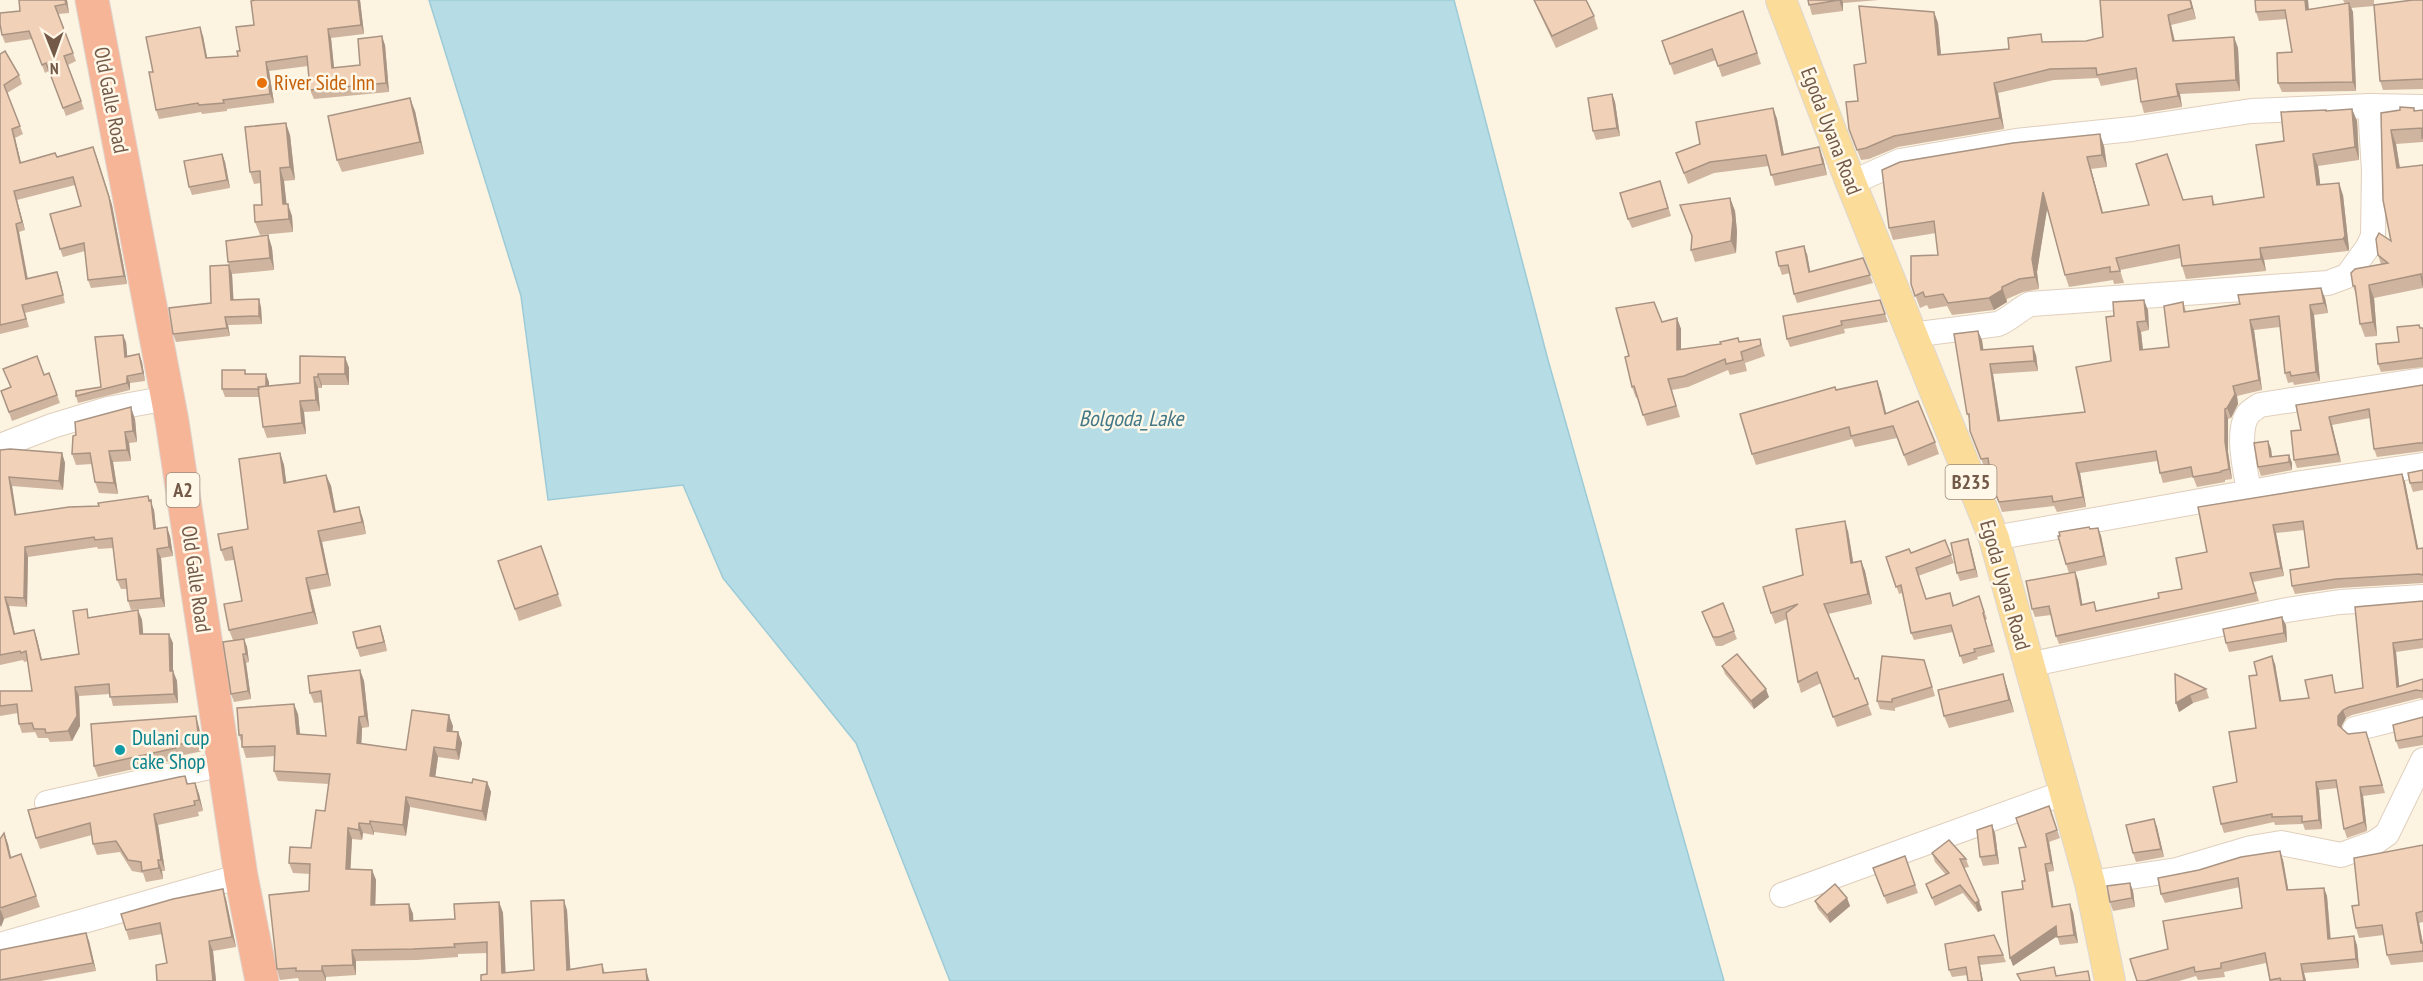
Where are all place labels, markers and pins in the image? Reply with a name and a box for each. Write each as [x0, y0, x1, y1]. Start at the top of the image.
place label: River Side Inn [274, 69, 375, 96]
marker: River Side Inn [255, 76, 269, 90]
place label: Dulani cup cake Shop [132, 724, 209, 775]
marker: Dulani cup cake Shop [113, 743, 127, 757]

